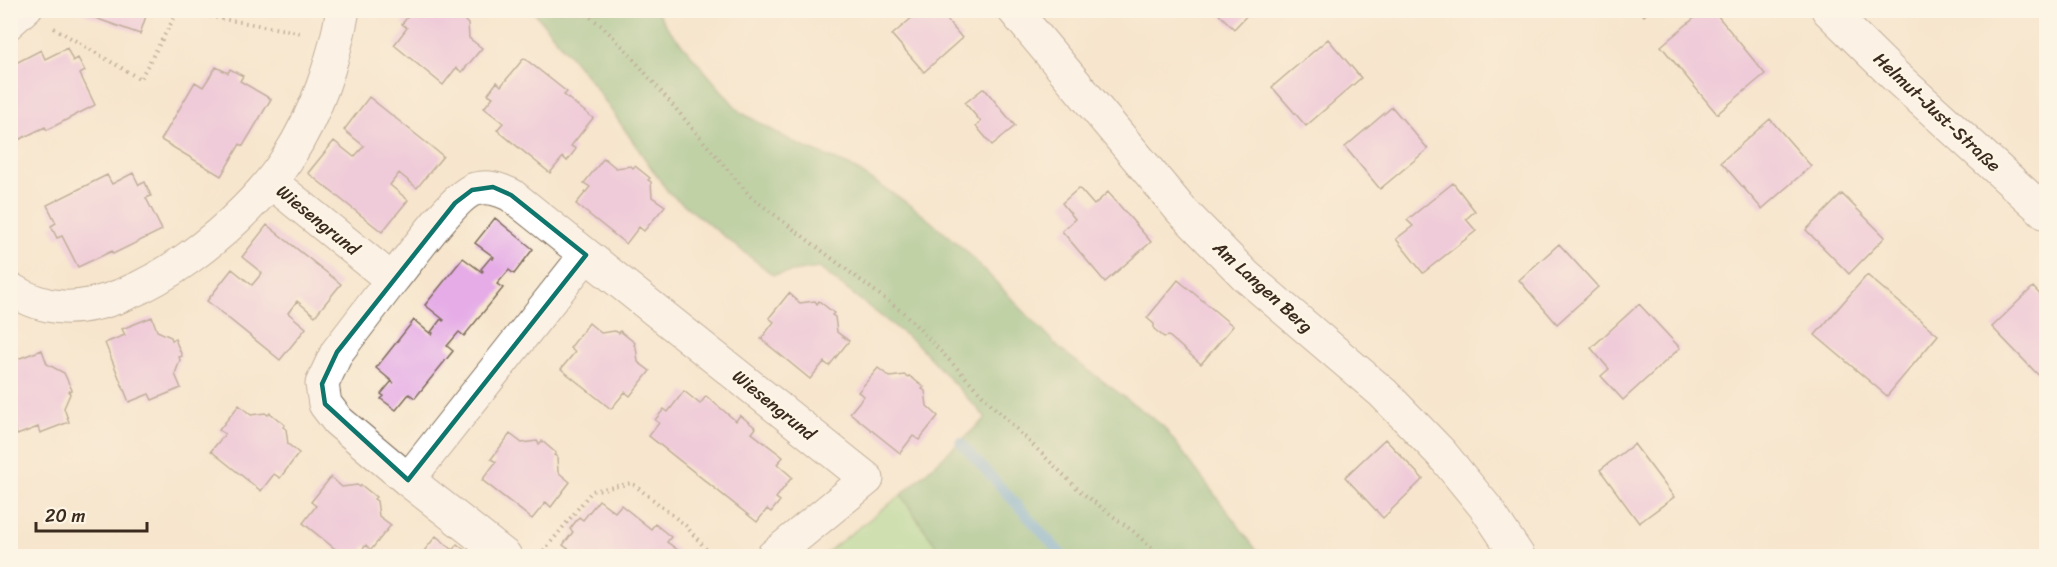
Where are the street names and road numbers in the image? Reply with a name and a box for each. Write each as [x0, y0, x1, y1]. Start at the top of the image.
street label: Helmut-Just-Straße [1866, 44, 2008, 180]
street label: Wiesengrund [269, 176, 368, 265]
street label: Am Langen Berg [1205, 232, 1321, 341]
street label: Wiesengrund [725, 361, 824, 450]

